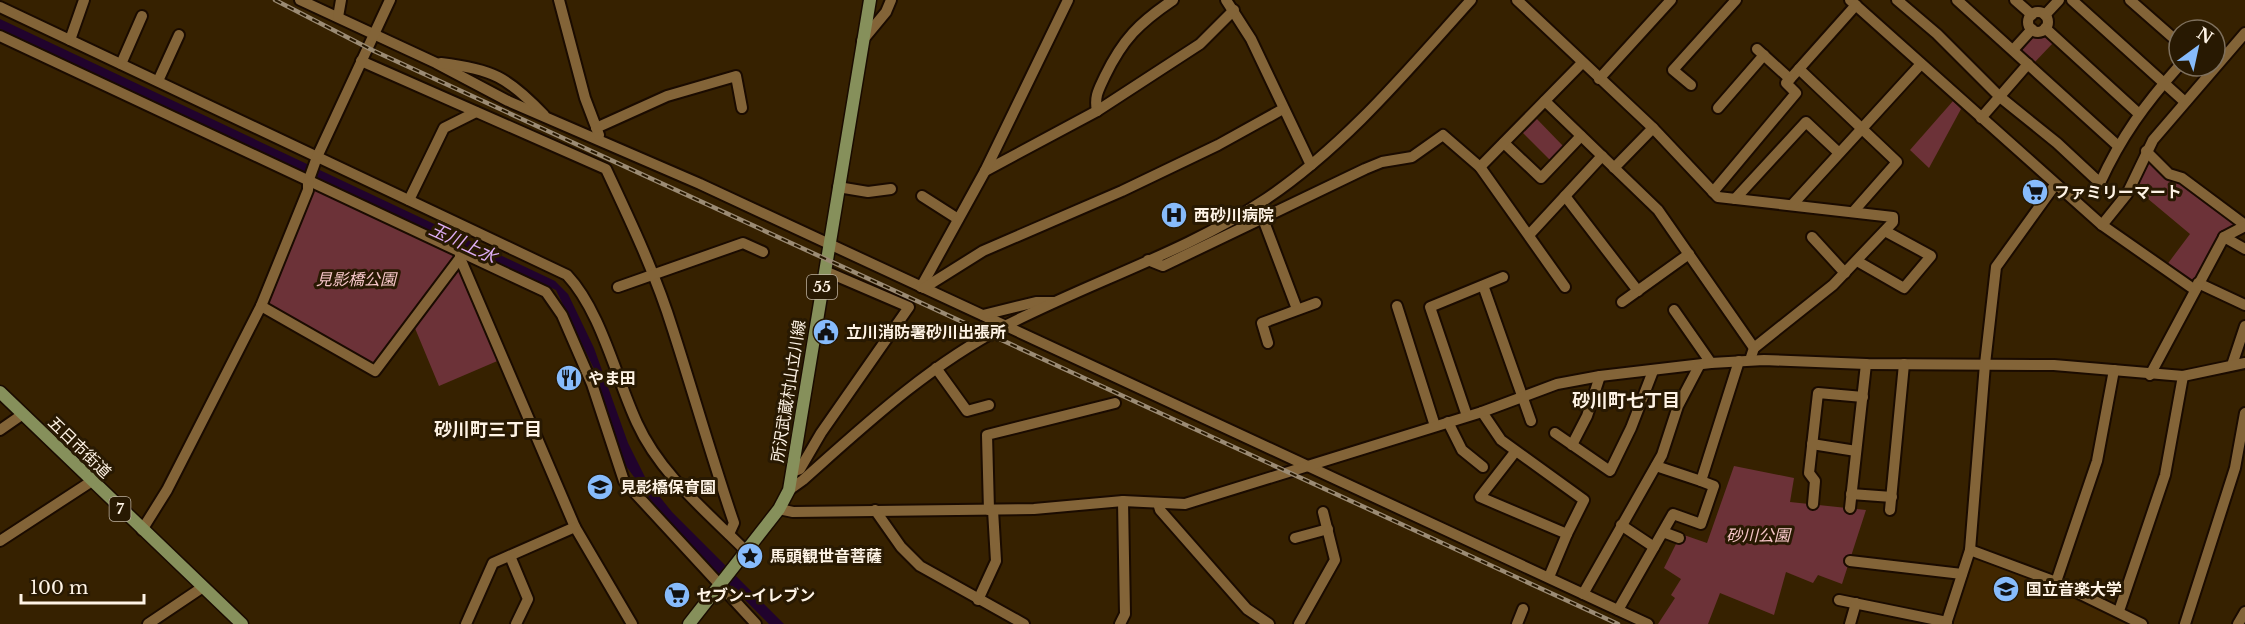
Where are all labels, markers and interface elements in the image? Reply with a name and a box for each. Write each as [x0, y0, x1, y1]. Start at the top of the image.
north arrow [2167, 18, 2227, 78]
text: N [2193, 23, 2217, 48]
supermarket icon: ファミリーマート [2020, 177, 2050, 207]
place label: ファミリーマート [2054, 182, 2182, 202]
hospital icon: 西砂川病院 [1159, 200, 1189, 230]
place label: 西砂川病院 [1194, 205, 1274, 225]
water label: 玉川上水 [426, 218, 502, 269]
park label: 見影橋公園 [316, 269, 398, 289]
road number: 55 [807, 275, 837, 299]
public building icon: 立川消防署砂川出張所 [811, 317, 841, 347]
street label: 所沢武蔵村山立川線 [767, 318, 809, 464]
place label: 立川消防署砂川出張所 [846, 322, 1006, 342]
restaurant icon: やま田 [554, 363, 584, 393]
place label: やま田 [588, 368, 636, 388]
district label: 砂川町七丁目 [1572, 390, 1680, 412]
street label: 五日市街道 [44, 412, 116, 482]
district label: 砂川町三丁目 [434, 419, 542, 441]
school or university icon: 見影橋保育園 [585, 472, 615, 502]
place label: 見影橋保育園 [620, 477, 716, 497]
road number: 7 [110, 497, 130, 521]
park label: 砂川公園 [1726, 525, 1792, 545]
place icon: 馬頭観世音菩薩 [735, 541, 765, 571]
place label: 馬頭観世音菩薩 [770, 546, 882, 566]
scale bar [21, 567, 144, 605]
school or university icon: 国立音楽大学 [1991, 574, 2021, 604]
text: 100 m [30, 577, 88, 599]
place label: 国立音楽大学 [2026, 579, 2122, 599]
supermarket icon: セブン-イレブン [662, 580, 692, 610]
place label: セブン-イレブン [696, 585, 815, 605]

